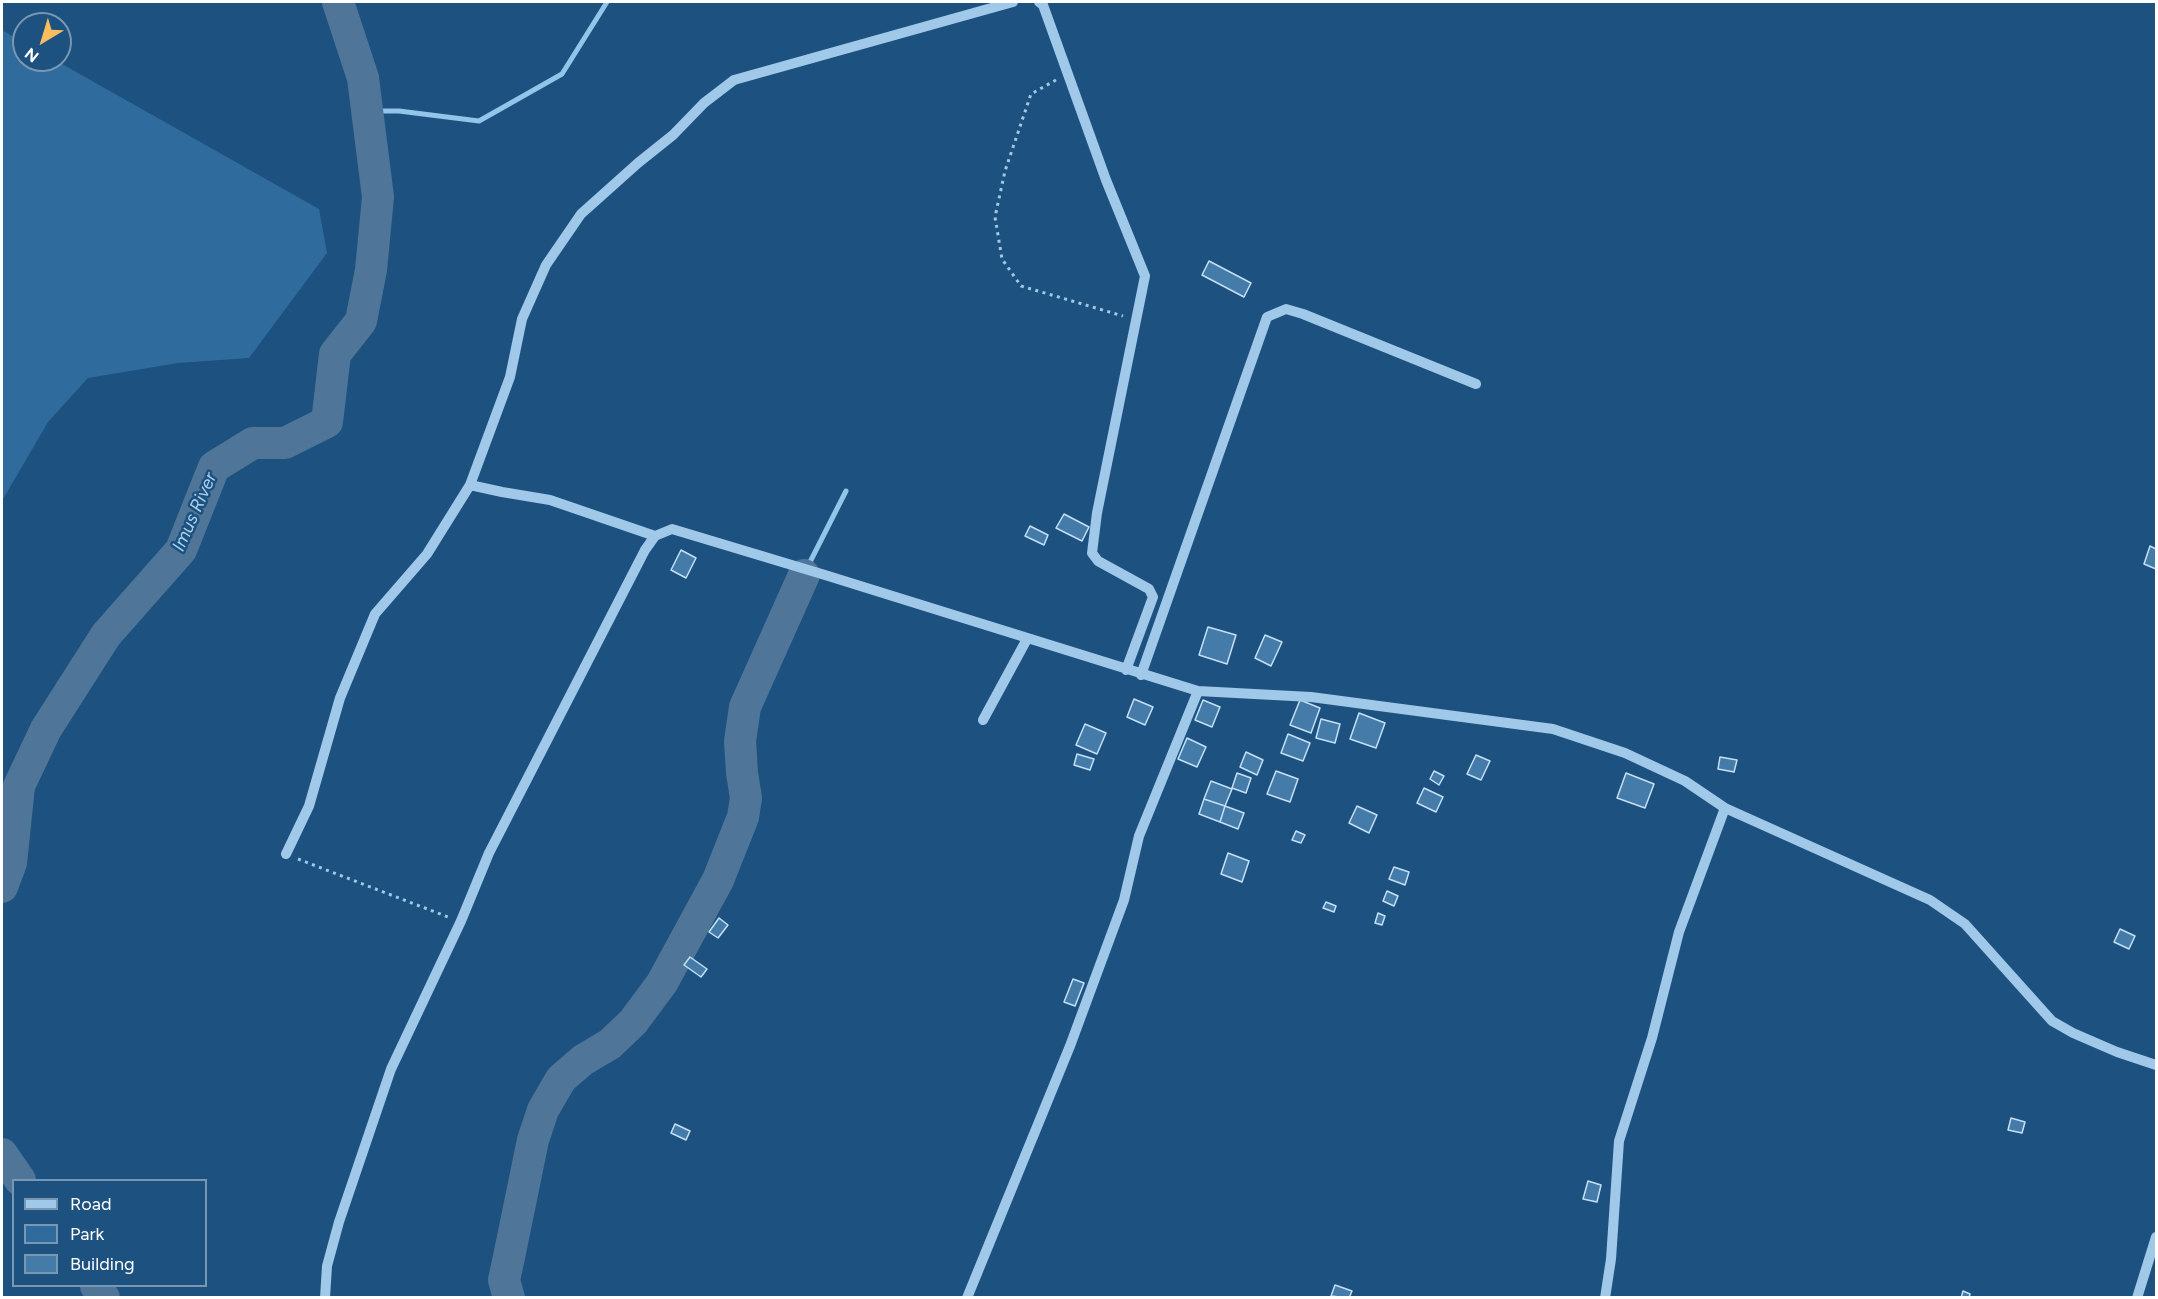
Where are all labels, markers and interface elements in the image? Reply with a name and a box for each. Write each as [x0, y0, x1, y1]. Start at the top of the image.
north arrow [12, 12, 72, 72]
text: N [21, 44, 43, 66]
water label: Imus River [168, 469, 222, 555]
legend [12, 1179, 207, 1287]
text: Road [70, 1193, 111, 1215]
text: Park [70, 1223, 104, 1245]
text: Building [70, 1253, 135, 1275]

